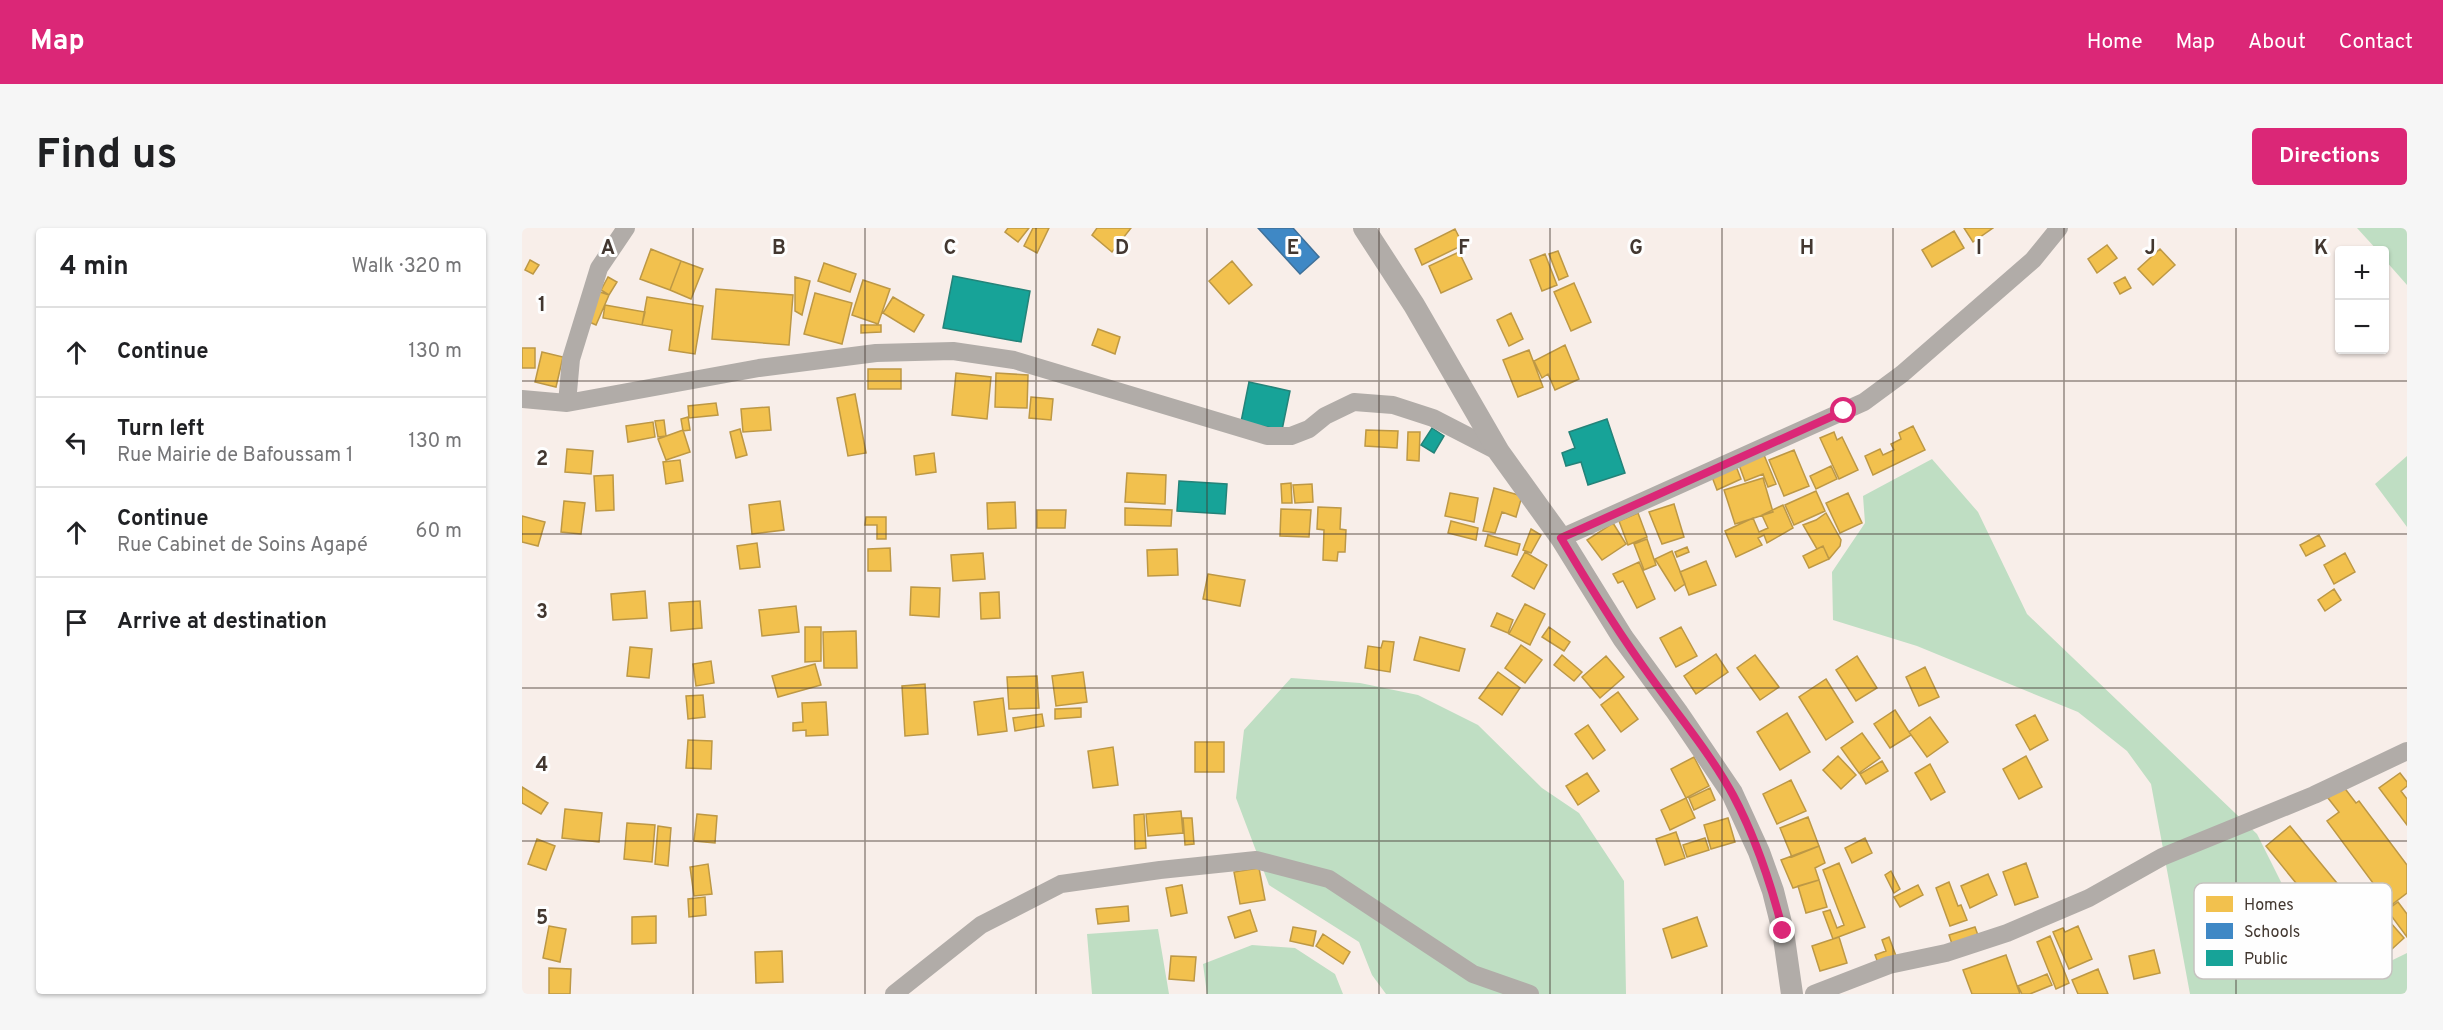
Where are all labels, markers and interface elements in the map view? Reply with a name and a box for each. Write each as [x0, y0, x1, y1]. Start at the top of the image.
text: Map [30, 24, 85, 60]
text: Home [2087, 29, 2143, 56]
text: Map [2176, 29, 2215, 56]
text: About [2248, 29, 2306, 56]
text: Contact [2339, 29, 2413, 56]
button: Directions [2252, 128, 2407, 185]
text: Find us [36, 130, 177, 183]
text: A [601, 236, 615, 262]
text: B [772, 236, 786, 262]
text: C [944, 236, 956, 262]
text: D [1115, 236, 1129, 262]
text: E [1287, 236, 1299, 262]
text: F [1458, 236, 1470, 262]
text: G [1629, 236, 1643, 262]
text: H [1800, 236, 1814, 262]
text: I [1976, 236, 1982, 262]
text: J [2144, 236, 2156, 262]
text: K [2314, 236, 2328, 262]
map controls [2335, 246, 2389, 354]
button: + [2335, 246, 2389, 300]
text: 4 min [60, 251, 129, 284]
text: Walk · 320 m [352, 254, 462, 280]
text: 1 [538, 293, 546, 319]
button: − [2335, 300, 2389, 354]
icon: ahead [60, 336, 93, 369]
text: Continue [117, 339, 208, 366]
text: 130 m [408, 339, 462, 365]
route start [1830, 397, 1856, 423]
text: Turn left [117, 416, 205, 443]
icon: left [60, 426, 93, 459]
text: 130 m [408, 429, 462, 455]
text: Rue Mairie de Bafoussam 1 [117, 443, 353, 469]
text: 2 [536, 447, 548, 473]
text: Continue [117, 506, 208, 533]
icon: ahead [60, 516, 93, 549]
text: 60 m [416, 519, 462, 545]
text: Rue Cabinet de Soins Agapé [117, 533, 368, 559]
text: 3 [536, 600, 548, 626]
icon: arrive [60, 606, 93, 639]
text: Arrive at destination [117, 609, 327, 636]
text: 4 [536, 753, 548, 779]
legend [2194, 883, 2392, 979]
text: Homes [2244, 896, 2294, 916]
text: 5 [536, 906, 548, 932]
route end [1769, 917, 1795, 943]
text: Schools [2244, 923, 2300, 943]
text: Public [2244, 950, 2288, 970]

